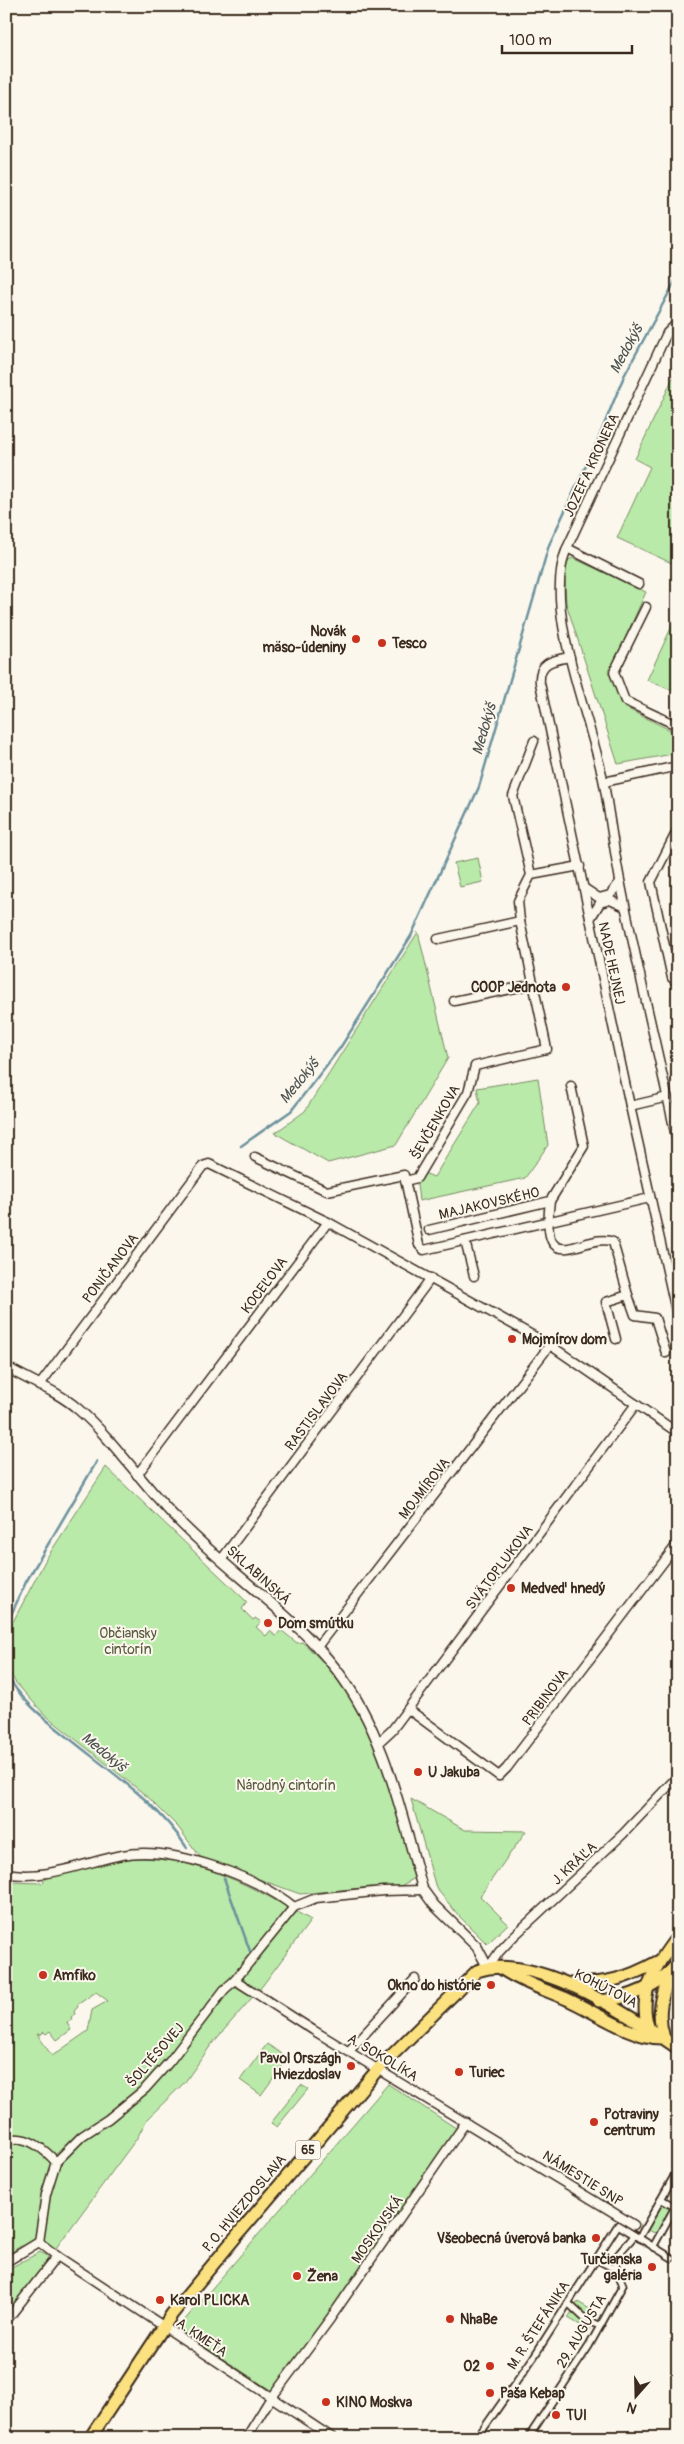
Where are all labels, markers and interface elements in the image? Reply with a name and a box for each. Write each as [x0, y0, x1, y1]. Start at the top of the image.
scale bar [502, 22, 632, 54]
text: 100 m [509, 31, 552, 50]
water label: Medokýš [606, 319, 648, 377]
street label: JOZEFA KRONERA [560, 411, 623, 520]
place label: Novák mäso-údeniny [262, 623, 346, 656]
marker: Novák mäso-údeniny [350, 633, 362, 645]
place label: Tesco [391, 635, 427, 652]
marker: Tesco [376, 637, 388, 649]
water label: Medokýš [468, 699, 502, 757]
street label: NADE HEJNEJ [594, 920, 629, 1006]
place label: COOP Jednota [471, 979, 556, 996]
marker: COOP Jednota [560, 981, 572, 993]
water label: Medokýš [275, 1053, 325, 1108]
street label: ŠEVČENKOVA [406, 1081, 464, 1163]
street label: MAJAKOVSKÉHO [437, 1183, 541, 1223]
street label: PONIČANOVA [78, 1230, 142, 1306]
street label: KOCEĽOVA [238, 1254, 291, 1317]
place label: Mojmírov dom [522, 1331, 607, 1348]
marker: Mojmírov dom [506, 1333, 518, 1345]
street label: RASTISLAVOVA [281, 1369, 351, 1454]
street label: MOJMÍROVA [394, 1454, 454, 1522]
street label: SVÄTOPLUKOVA [462, 1522, 537, 1613]
street label: SKLABINSKÁ [223, 1541, 295, 1609]
place label: Medveď hnedý [521, 1580, 605, 1597]
marker: Medveď hnedý [505, 1582, 517, 1594]
place label: Dom smútku [278, 1615, 354, 1632]
marker: Dom smútku [262, 1617, 274, 1629]
park label: Občiansky cintorín [99, 1625, 157, 1658]
street label: PRIBINOVA [519, 1666, 572, 1729]
water label: Medokýš [77, 1728, 132, 1778]
place label: U Jakuba [428, 1764, 480, 1781]
marker: U Jakuba [412, 1766, 424, 1778]
park label: Národný cintorín [236, 1777, 336, 1794]
street label: J. KRÁĽA [548, 1838, 600, 1888]
street label: KOHÚTOVA [571, 1965, 640, 2012]
place label: Amfiko [53, 1967, 96, 1984]
marker: Amfiko [37, 1969, 49, 1981]
place label: Okno do histórie [387, 1977, 482, 1994]
marker: Okno do histórie [485, 1979, 497, 1991]
street label: ŠOLTÉSOVEJ [122, 2019, 188, 2091]
street label: A. SOKOLÍKA [345, 2029, 421, 2085]
place label: Pavol Országh Hviezdoslav [259, 2050, 342, 2083]
marker: Pavol Országh Hviezdoslav [345, 2060, 357, 2072]
place label: Turiec [468, 2064, 505, 2081]
marker: Turiec [453, 2066, 465, 2078]
place label: Potraviny centrum [603, 2106, 659, 2139]
marker: Potraviny centrum [588, 2116, 600, 2128]
road number: 65 [296, 2140, 320, 2160]
street label: NÁMESTIE SNP [539, 2146, 627, 2210]
street label: P. O. HVIEZDOSLAVA [199, 2151, 290, 2255]
street label: MOSKOVSKÁ [347, 2192, 407, 2266]
place label: Všeobecná úverová banka [437, 2230, 586, 2247]
marker: Všeobecná úverová banka [590, 2232, 602, 2244]
place label: Turčianska galéria [580, 2251, 642, 2284]
marker: Turčianska galéria [646, 2261, 658, 2273]
place label: Žena [307, 2267, 338, 2285]
marker: Žena [291, 2270, 303, 2282]
street label: M. R. ŠTEFÁNIKA [503, 2277, 573, 2373]
street label: 29. AUGUSTA [553, 2291, 610, 2371]
place label: Karol PLICKA [170, 2292, 249, 2309]
marker: Karol PLICKA [154, 2294, 166, 2306]
place label: NhaBe [460, 2311, 498, 2328]
street label: A. KMEŤA [173, 2313, 231, 2361]
marker: NhaBe [444, 2313, 456, 2325]
place label: O2 [463, 2358, 480, 2375]
marker: O2 [484, 2360, 496, 2372]
north arrow [612, 2372, 662, 2422]
place label: Paša Kebap [500, 2385, 565, 2402]
marker: Paša Kebap [484, 2387, 496, 2399]
place label: KINO Moskva [336, 2394, 413, 2411]
marker: KINO Moskva [320, 2396, 332, 2408]
text: N [624, 2398, 639, 2417]
place label: TUI [565, 2407, 587, 2424]
marker: TUI [550, 2409, 562, 2421]

